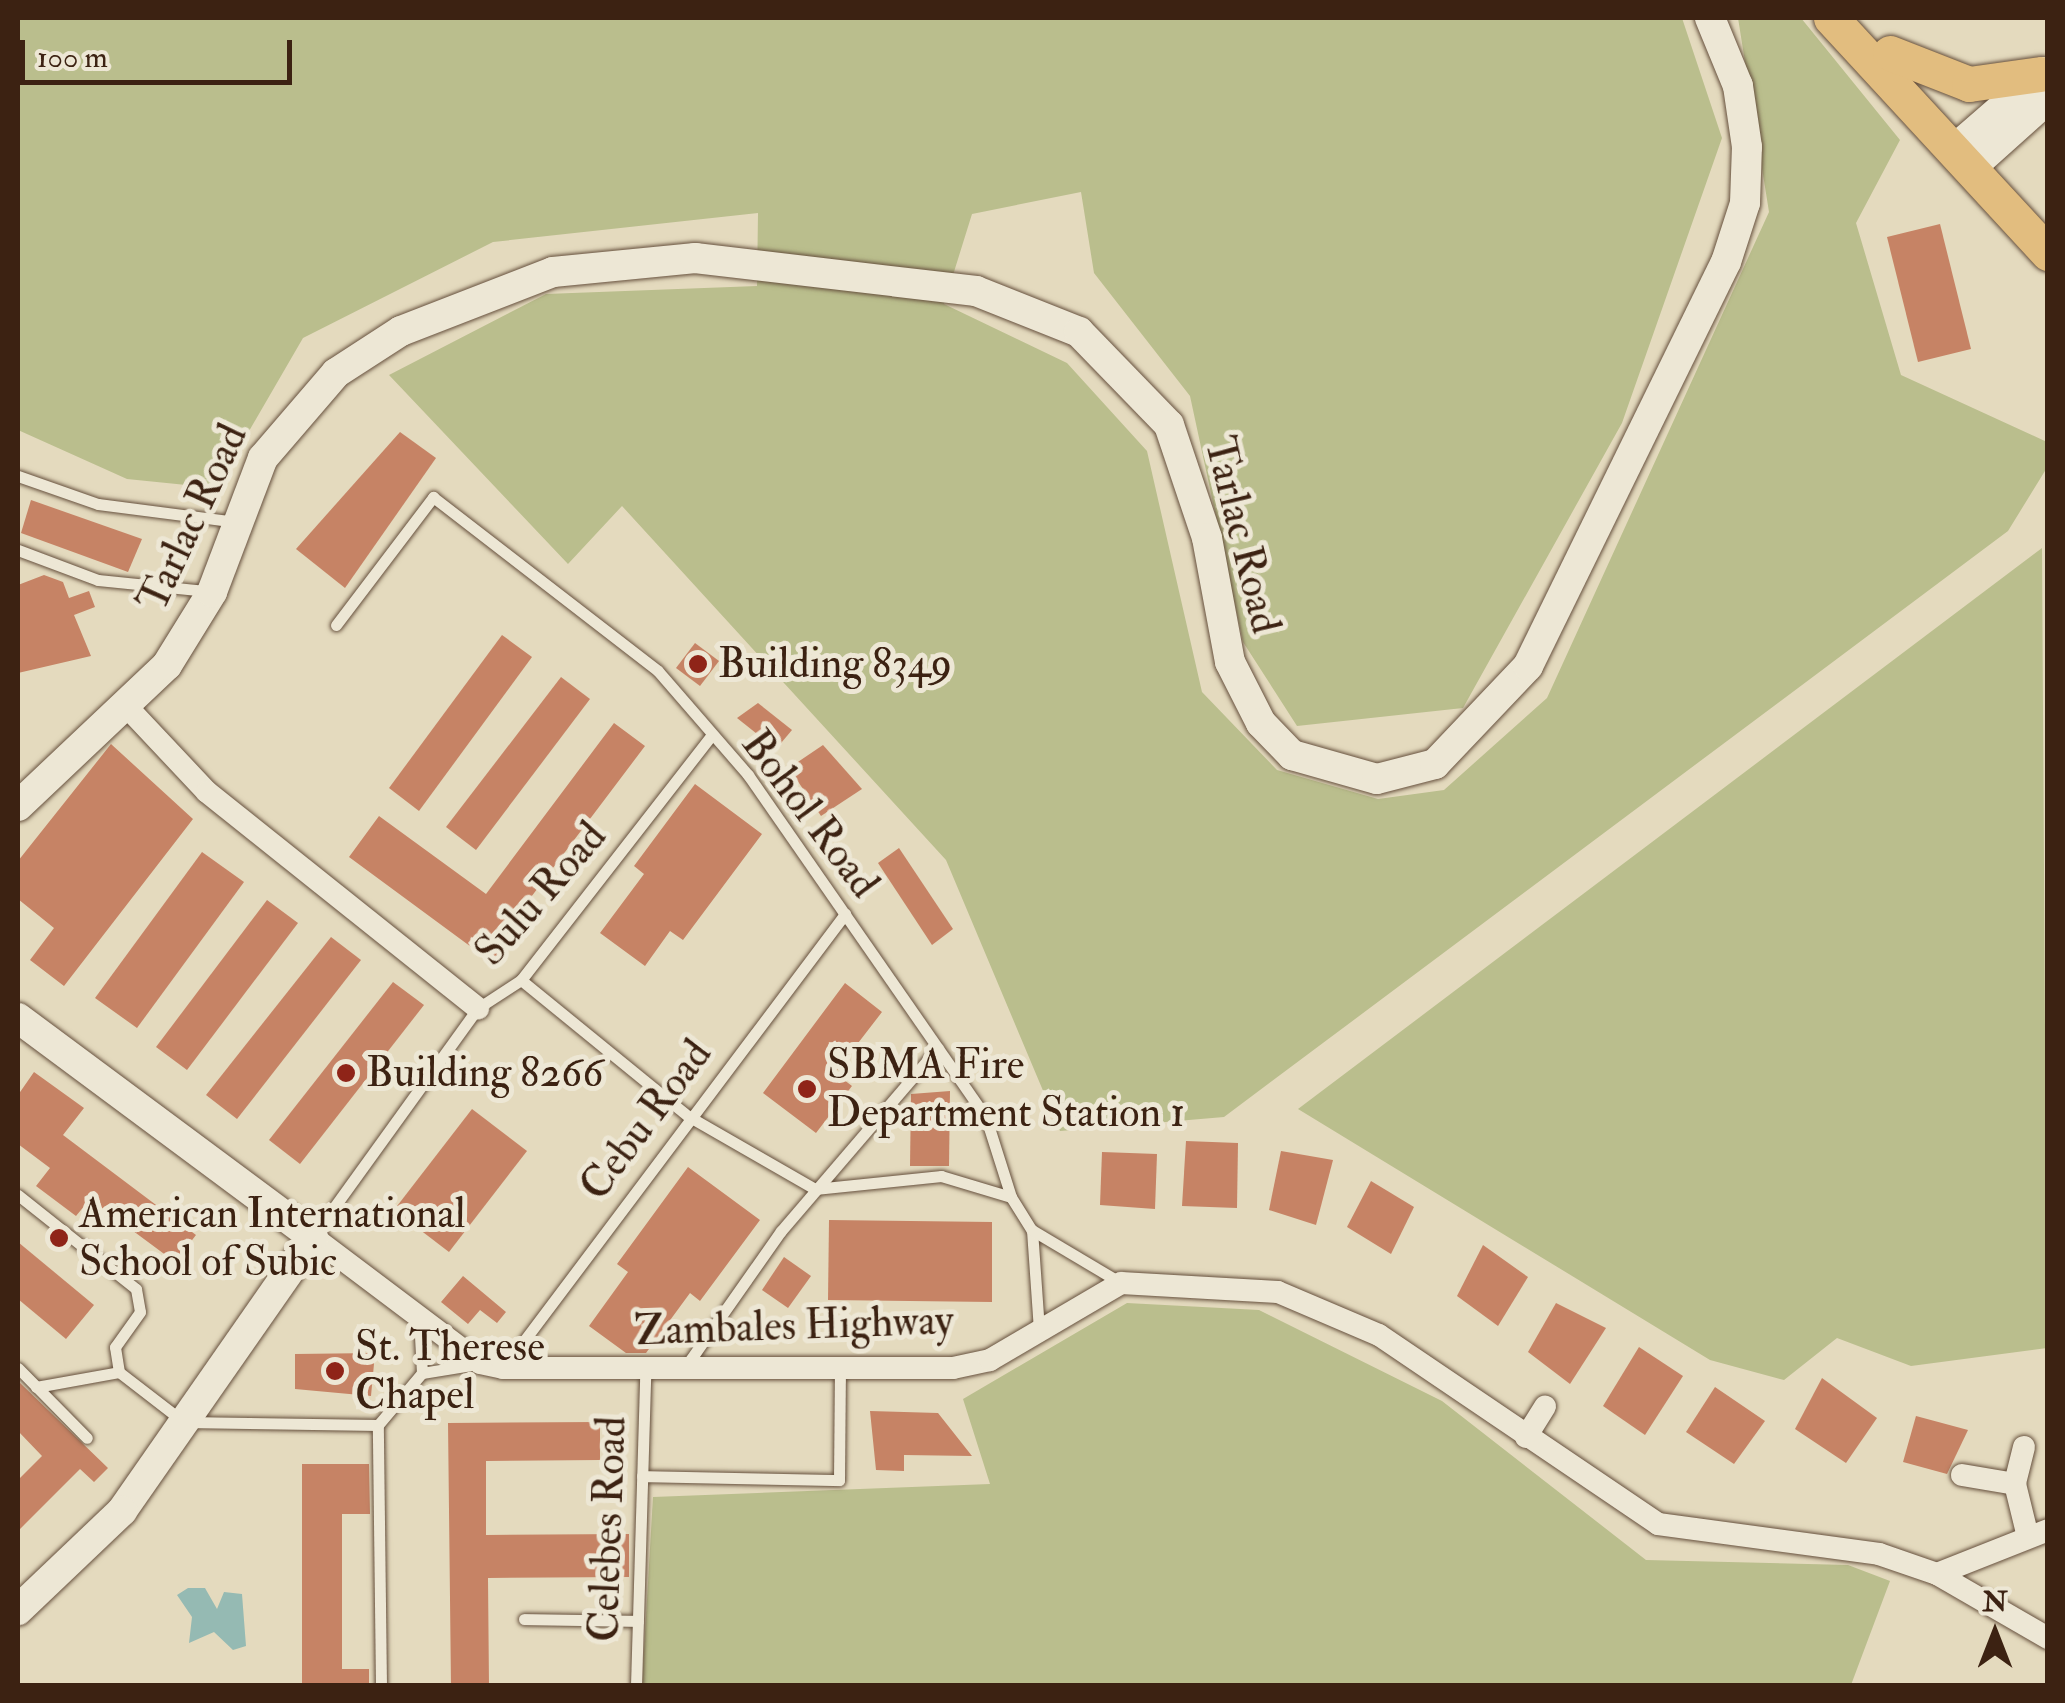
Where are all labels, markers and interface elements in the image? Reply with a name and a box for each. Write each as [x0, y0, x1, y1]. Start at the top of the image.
scale bar [25, 20, 298, 82]
text: 100 m [37, 39, 108, 76]
street label: Tarlac Road [128, 416, 258, 620]
street label: Tarlac Road [1193, 431, 1291, 639]
place label: Building 8349 [718, 639, 952, 689]
marker: Building 8349 [687, 653, 709, 675]
street label: Bohol Road [731, 720, 889, 908]
street label: Sulu Road [465, 812, 617, 976]
street label: Cebu Road [570, 1030, 722, 1210]
place label: SBMA Fire Department Station 1 [827, 1040, 1185, 1138]
place label: Building 8266 [366, 1048, 603, 1098]
marker: Building 8266 [335, 1062, 357, 1084]
marker: SBMA Fire Department Station 1 [796, 1078, 818, 1100]
place label: American International School of Subic [79, 1189, 466, 1288]
marker: American International School of Subic [48, 1227, 70, 1249]
street label: Zambales Highway [634, 1295, 954, 1357]
place label: St. Therese Chapel [355, 1322, 545, 1420]
marker: St. Therese Chapel [324, 1360, 346, 1382]
street label: Celebes Road [579, 1415, 637, 1643]
north arrow [1945, 1583, 2045, 1683]
text: N [1982, 1585, 2008, 1620]

